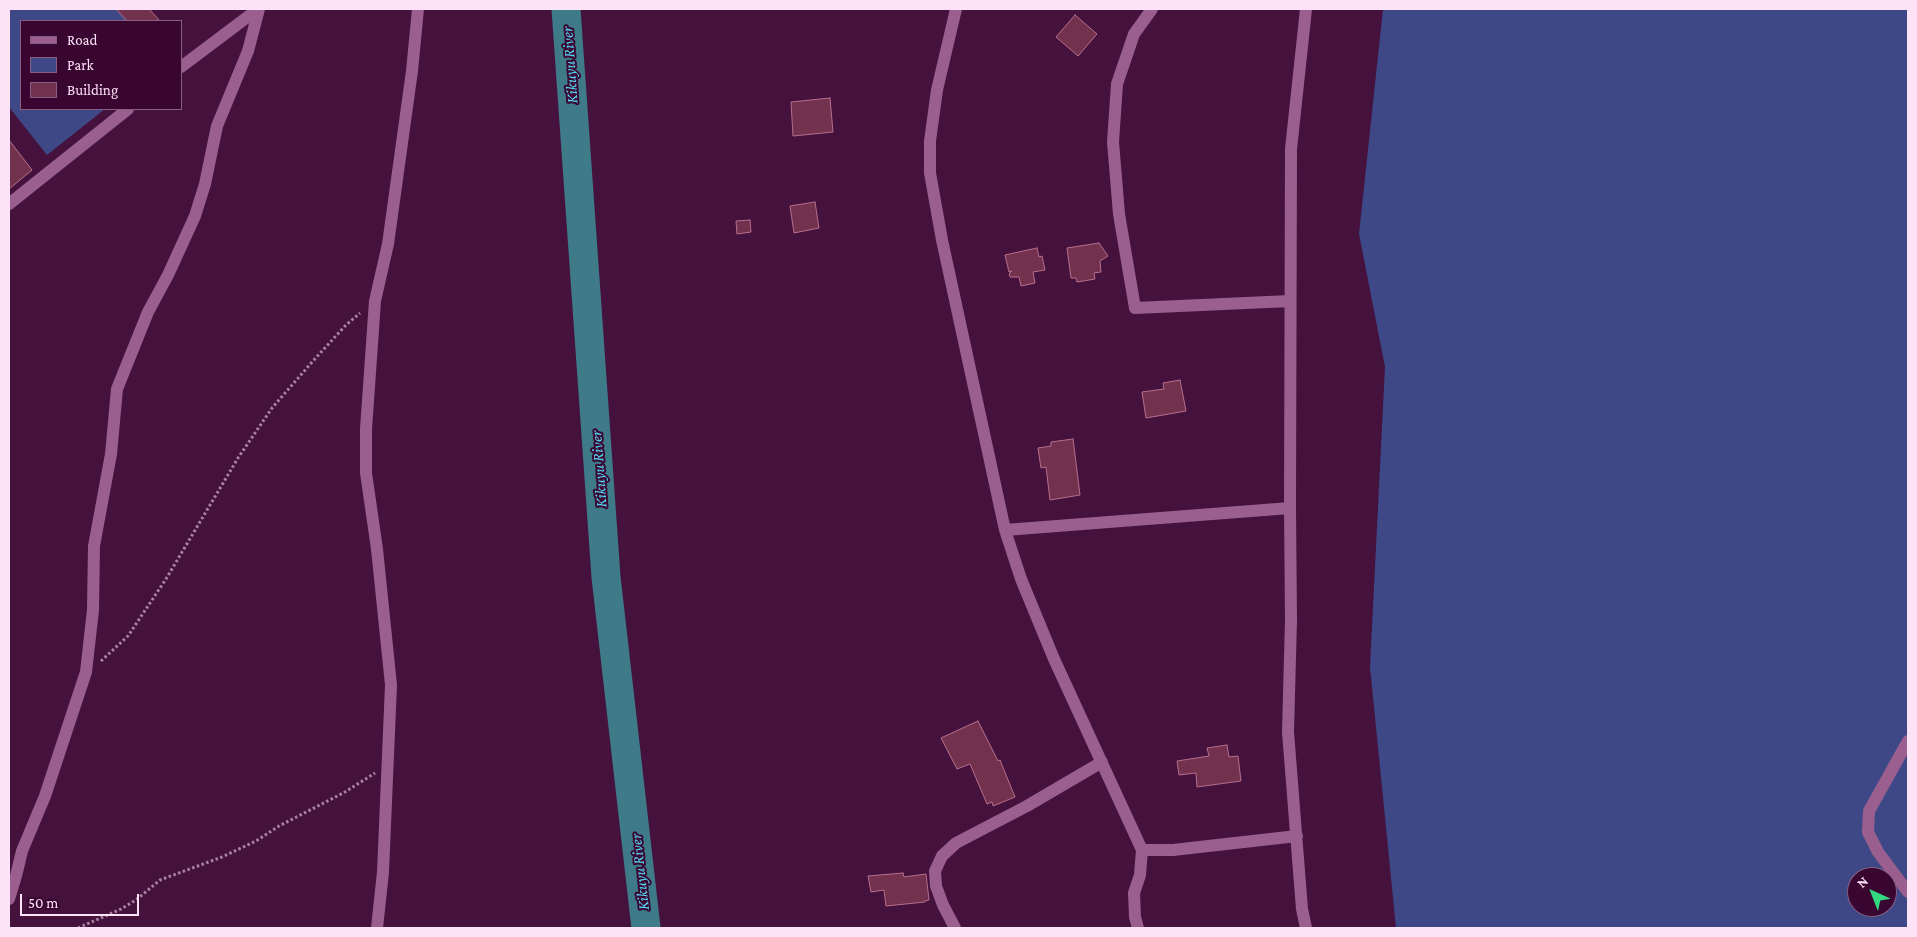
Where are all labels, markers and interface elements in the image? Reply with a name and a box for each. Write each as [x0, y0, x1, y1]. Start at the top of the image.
legend [20, 20, 182, 110]
water label: Kikuyu River [558, 26, 582, 104]
text: Road [67, 32, 97, 48]
text: Park [67, 57, 94, 73]
text: Building [67, 82, 118, 98]
water label: Kikuyu River [587, 430, 611, 508]
water label: Kikuyu River [626, 833, 654, 911]
north arrow [1847, 867, 1897, 917]
text: N [1853, 873, 1871, 891]
scale bar [22, 884, 141, 916]
text: 50 m [28, 895, 58, 911]

